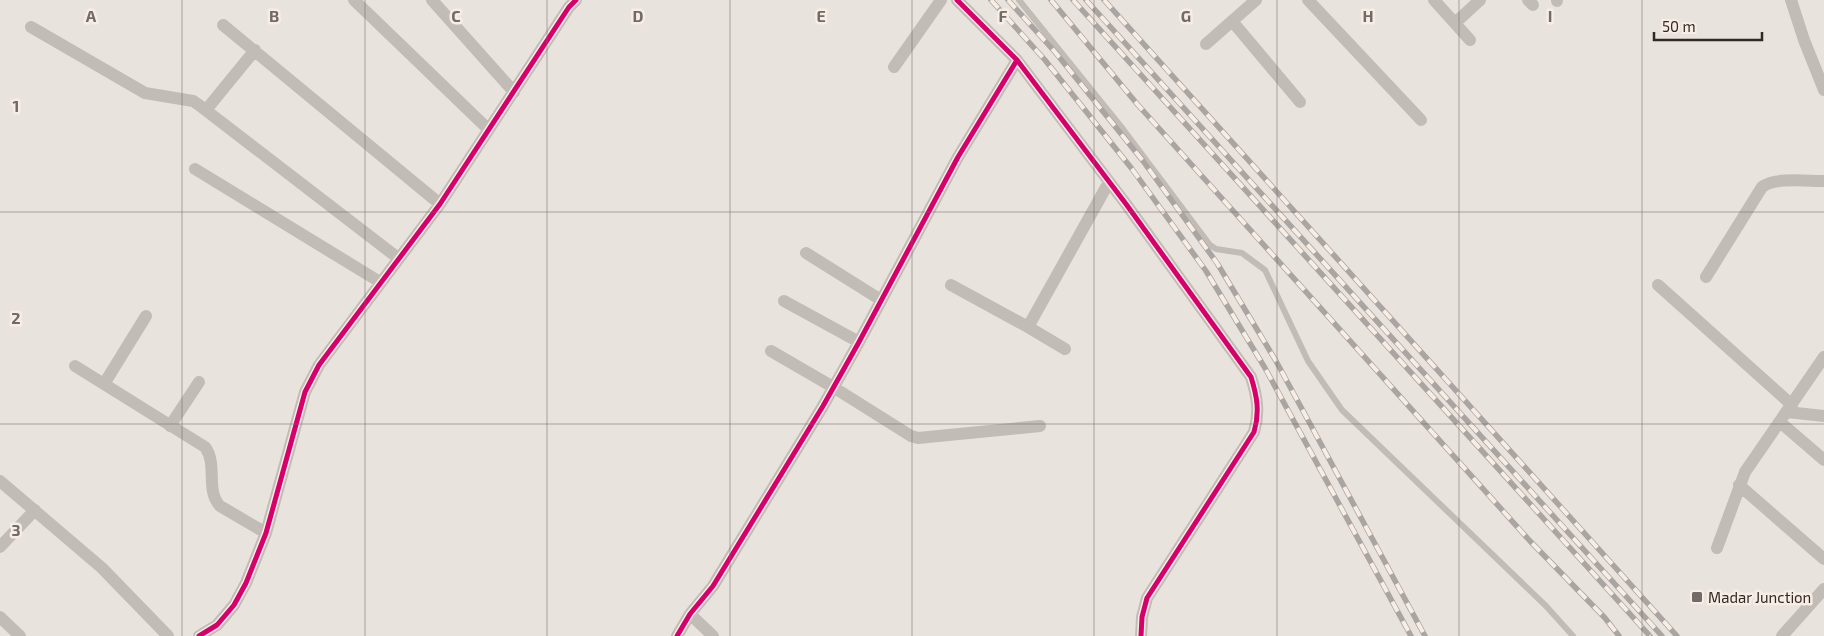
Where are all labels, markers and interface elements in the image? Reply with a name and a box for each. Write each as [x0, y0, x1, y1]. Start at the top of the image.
text: A [86, 6, 97, 25]
text: B [269, 6, 279, 25]
text: C [451, 6, 461, 25]
text: D [633, 6, 644, 25]
text: E [816, 6, 826, 25]
text: F [999, 6, 1008, 25]
text: G [1181, 6, 1191, 25]
text: H [1362, 6, 1374, 25]
text: I [1548, 6, 1552, 25]
scale bar [1654, 10, 1762, 42]
text: 50 m [1662, 17, 1696, 35]
text: 1 [13, 96, 19, 115]
text: 2 [11, 308, 21, 327]
text: 3 [11, 520, 21, 539]
place label: Madar Junction [1708, 588, 1811, 606]
marker: Madar Junction [1690, 590, 1704, 604]

